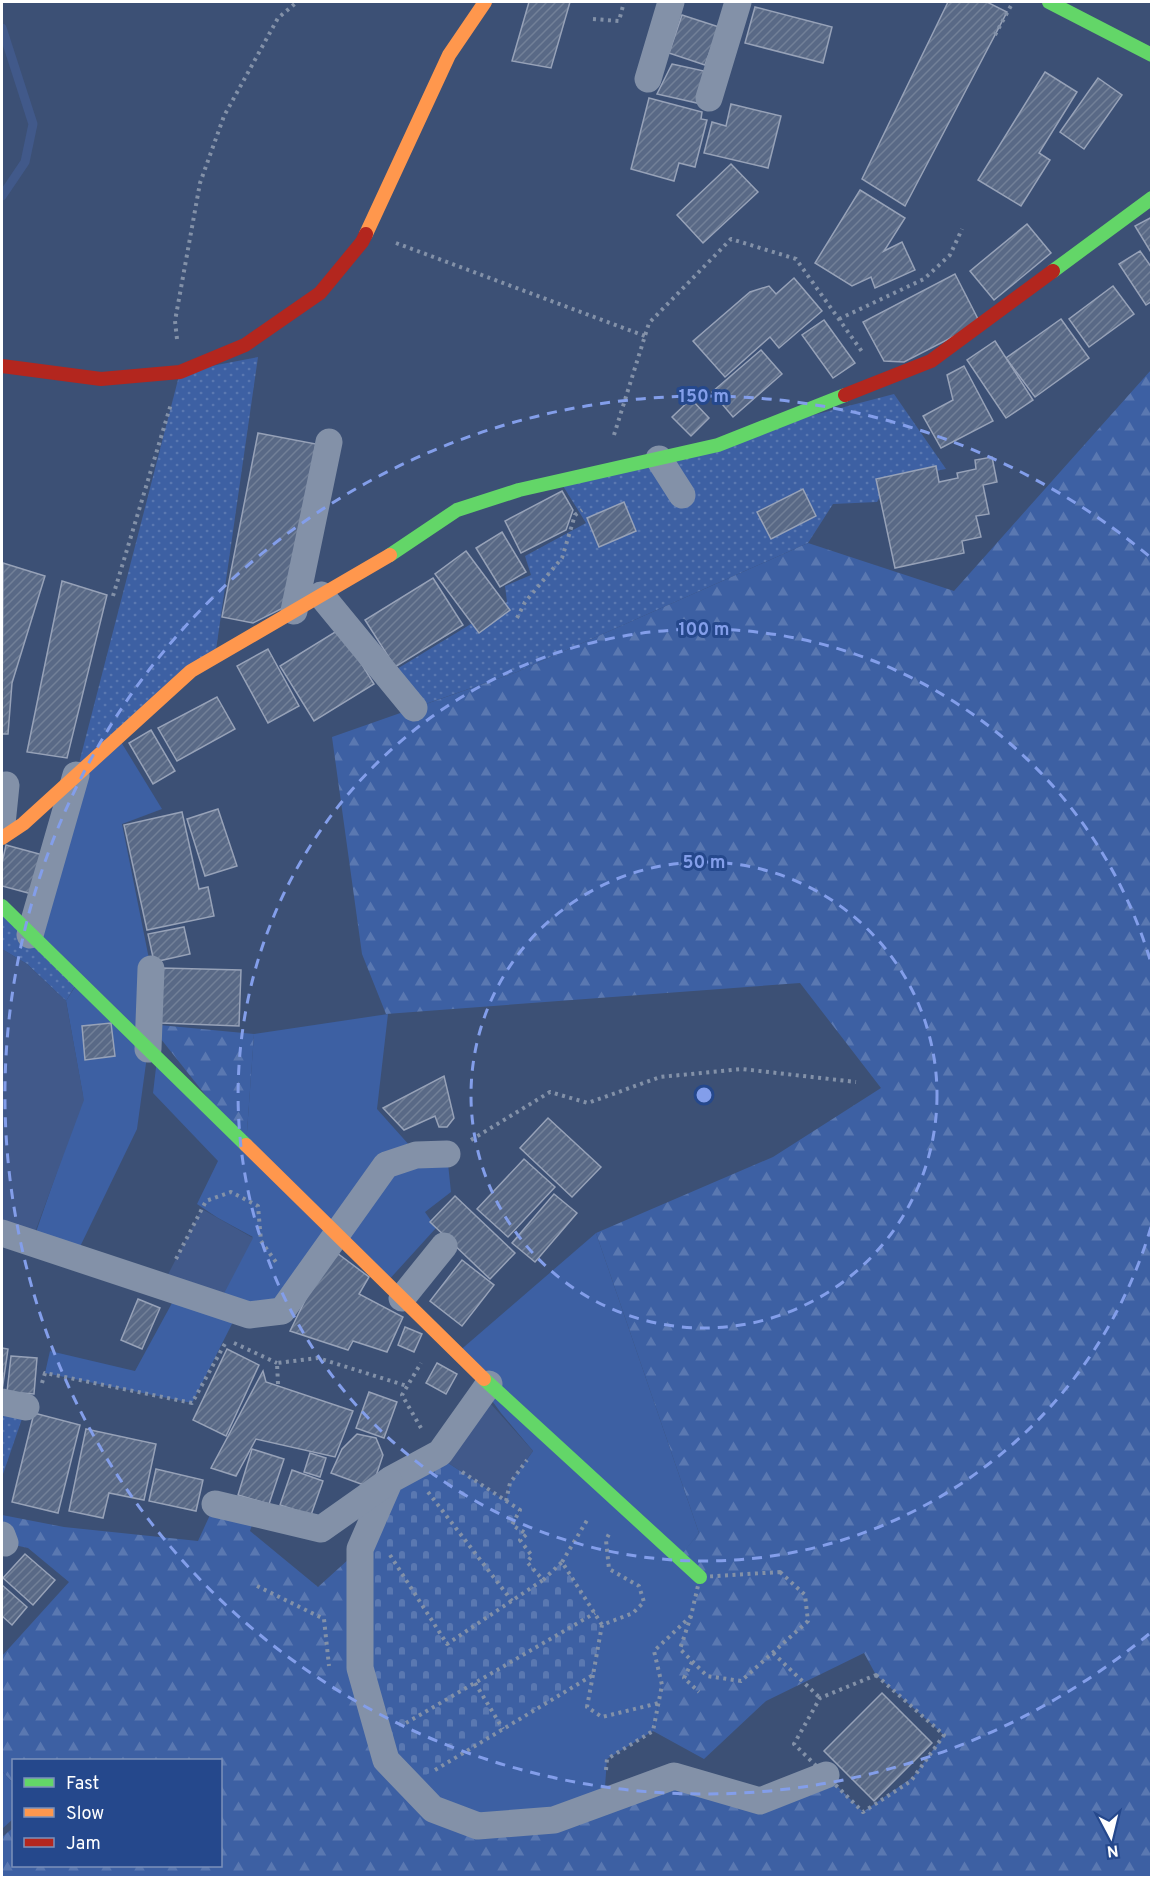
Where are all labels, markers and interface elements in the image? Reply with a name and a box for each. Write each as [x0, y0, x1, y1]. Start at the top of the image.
text: 150 m [679, 386, 729, 409]
text: 100 m [678, 619, 730, 642]
text: 50 m [682, 852, 726, 875]
centre of rings [694, 1085, 714, 1105]
legend [12, 1759, 222, 1867]
text: Fast [66, 1773, 99, 1796]
text: Slow [66, 1803, 104, 1826]
north arrow [1081, 1807, 1141, 1867]
text: Jam [66, 1833, 101, 1856]
text: N [1106, 1839, 1120, 1861]

